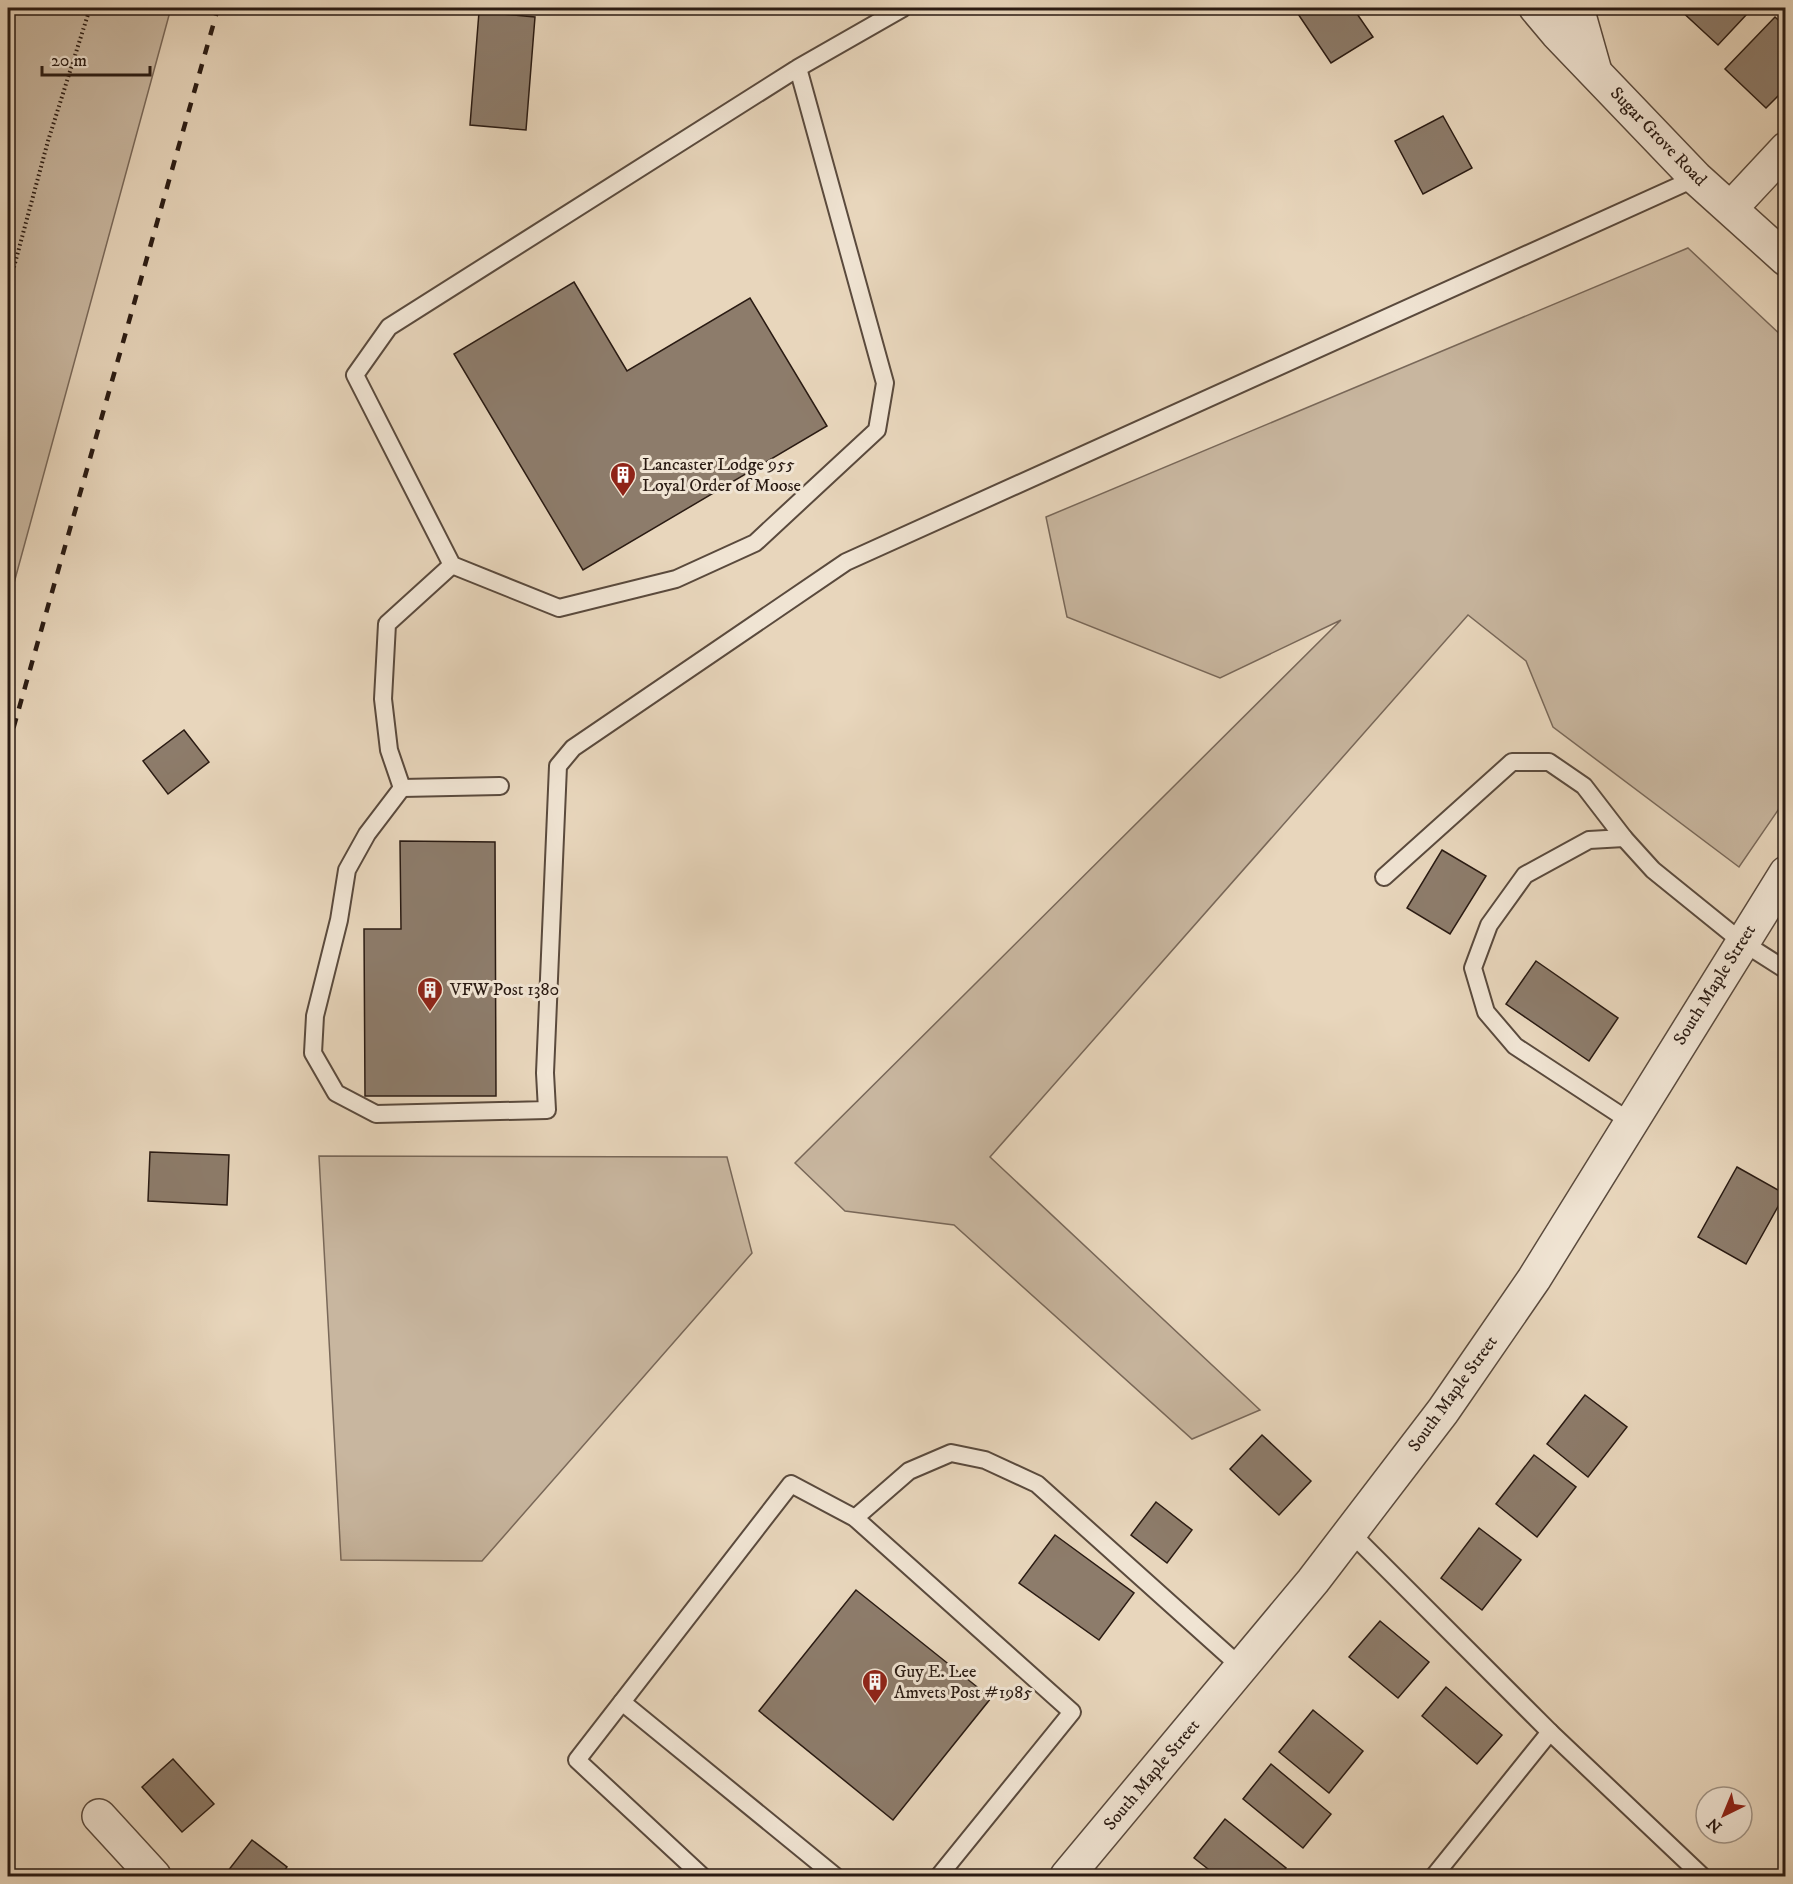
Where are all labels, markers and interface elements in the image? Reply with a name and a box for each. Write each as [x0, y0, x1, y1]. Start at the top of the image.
scale bar [42, 39, 150, 77]
text: 20 m [51, 50, 87, 72]
street label: Sugar Grove Road [1605, 83, 1711, 191]
place label: Lancaster Lodge 955 Loyal Order of Moose [642, 454, 801, 497]
building icon: Lancaster Lodge 955 Loyal Order of Moose [608, 460, 638, 498]
street label: South Maple Street [1669, 920, 1761, 1049]
building icon: VFW Post 1380 [415, 975, 445, 1013]
place label: VFW Post 1380 [449, 979, 559, 1001]
street label: South Maple Street [1403, 1331, 1503, 1456]
place label: Guy E. Lee Amvets Post #1985 [894, 1661, 1032, 1704]
building icon: Guy E. Lee Amvets Post #1985 [860, 1667, 890, 1705]
street label: South Maple Street [1099, 1715, 1205, 1835]
north arrow [1694, 1785, 1754, 1845]
text: N [1703, 1813, 1726, 1837]

